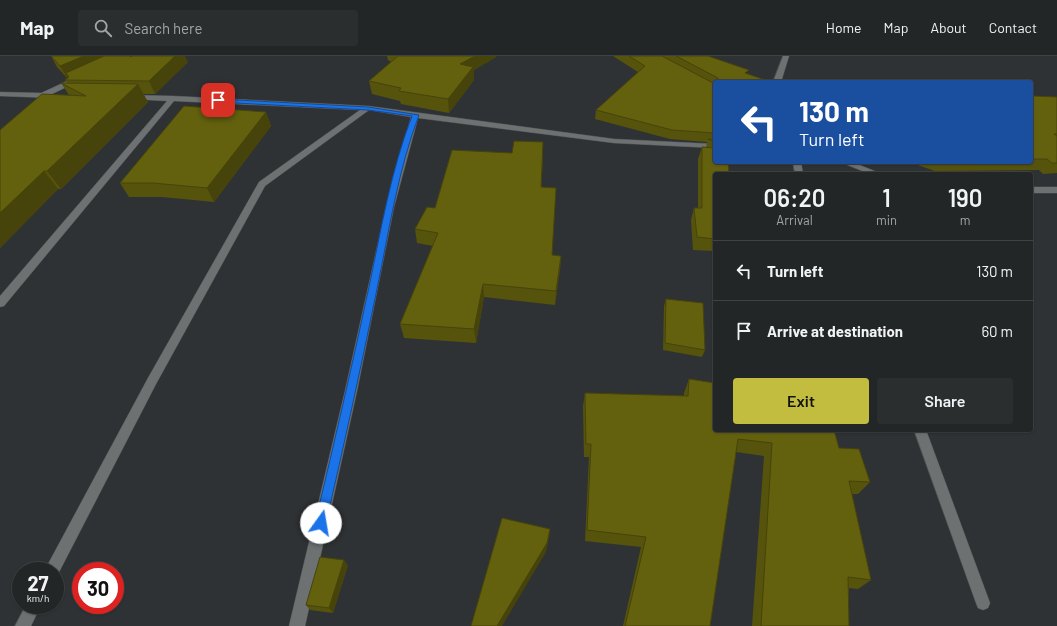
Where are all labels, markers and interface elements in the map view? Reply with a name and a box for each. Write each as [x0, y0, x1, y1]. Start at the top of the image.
search box [78, 10, 358, 46]
text: Map [20, 16, 54, 39]
icon: search [92, 17, 114, 39]
text: Search here [124, 19, 202, 37]
text: Home [826, 19, 862, 36]
text: Map [884, 19, 908, 36]
text: About [930, 19, 967, 36]
text: Contact [989, 19, 1037, 36]
pin [201, 83, 235, 117]
icon: arrive [207, 89, 229, 111]
text: 130 m [799, 94, 869, 128]
icon: left [733, 96, 785, 148]
text: Turn left [799, 128, 865, 150]
text: 06:20 [764, 183, 825, 212]
text: 1 [882, 183, 891, 212]
text: 190 [948, 183, 982, 212]
text: Arrival [776, 212, 813, 228]
text: min [876, 212, 897, 228]
text: m [960, 212, 970, 228]
icon: left [733, 260, 755, 282]
text: Turn left [767, 262, 823, 280]
text: 130 m [976, 262, 1013, 280]
icon: arrive [733, 320, 755, 342]
text: Arrive at destination [767, 322, 903, 340]
text: 60 m [981, 322, 1013, 340]
button: Exit [733, 378, 869, 424]
button: Share [877, 378, 1013, 424]
position arrow [300, 502, 342, 544]
speed limit sign: 30 [72, 562, 124, 614]
text: 27 [27, 571, 49, 595]
text: km/h [27, 592, 49, 604]

